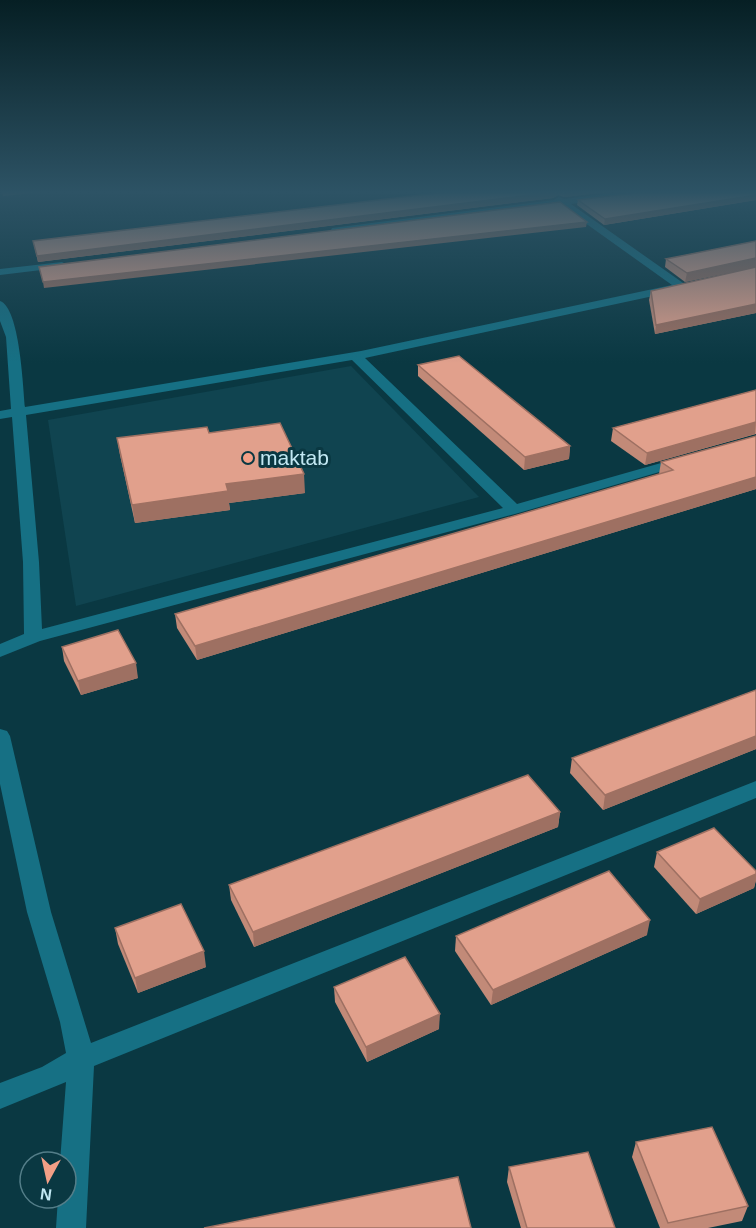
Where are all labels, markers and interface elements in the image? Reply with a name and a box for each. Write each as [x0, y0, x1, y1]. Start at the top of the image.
place label: maktab [260, 446, 329, 469]
marker: maktab [241, 451, 255, 465]
north arrow [18, 1150, 78, 1210]
text: N [39, 1185, 53, 1204]

